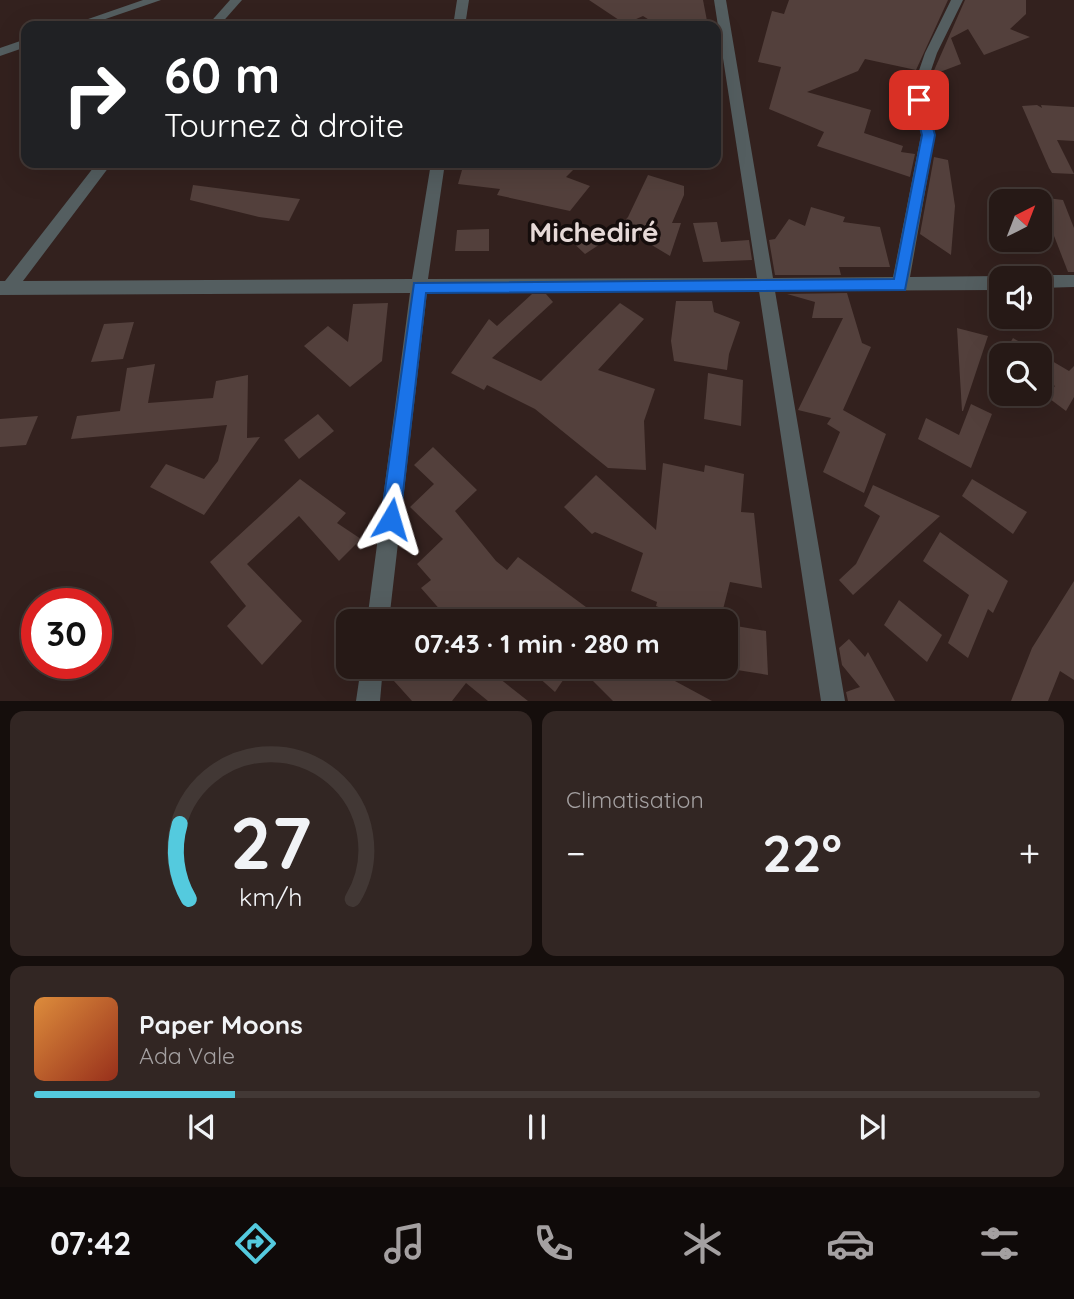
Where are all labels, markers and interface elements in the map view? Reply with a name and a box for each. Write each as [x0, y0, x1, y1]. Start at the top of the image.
text: 60 m [164, 44, 280, 105]
icon: right [49, 49, 140, 140]
pin [889, 70, 949, 130]
icon: arrive [900, 81, 938, 119]
text: Tournez à droite [164, 105, 404, 145]
north arrow [989, 189, 1052, 252]
map controls [989, 189, 1052, 406]
district label: Michediré [529, 214, 659, 249]
button: sound [989, 266, 1052, 329]
button: search [989, 343, 1052, 406]
position arrow [354, 482, 428, 556]
speed limit sign: 30 [21, 588, 112, 679]
text: 07:43 · 1 min · 280 m [414, 627, 660, 660]
text: Climatisation [566, 785, 704, 814]
text: 27 [230, 797, 312, 888]
text: 22° [762, 820, 842, 885]
text: − [566, 829, 586, 877]
text: + [1019, 829, 1040, 877]
text: km/h [239, 881, 303, 912]
text: Paper Moons [139, 1008, 303, 1041]
text: Ada Vale [139, 1041, 235, 1070]
icon: previous [183, 1108, 221, 1146]
icon: pause [518, 1108, 556, 1146]
icon: next [853, 1108, 891, 1146]
icon: directions [231, 1219, 280, 1268]
icon: music [380, 1219, 429, 1268]
icon: phone [529, 1219, 578, 1268]
icon: climate [678, 1219, 727, 1268]
icon: car [826, 1219, 875, 1268]
icon: filters [975, 1219, 1024, 1268]
text: 07:42 [50, 1223, 132, 1263]

